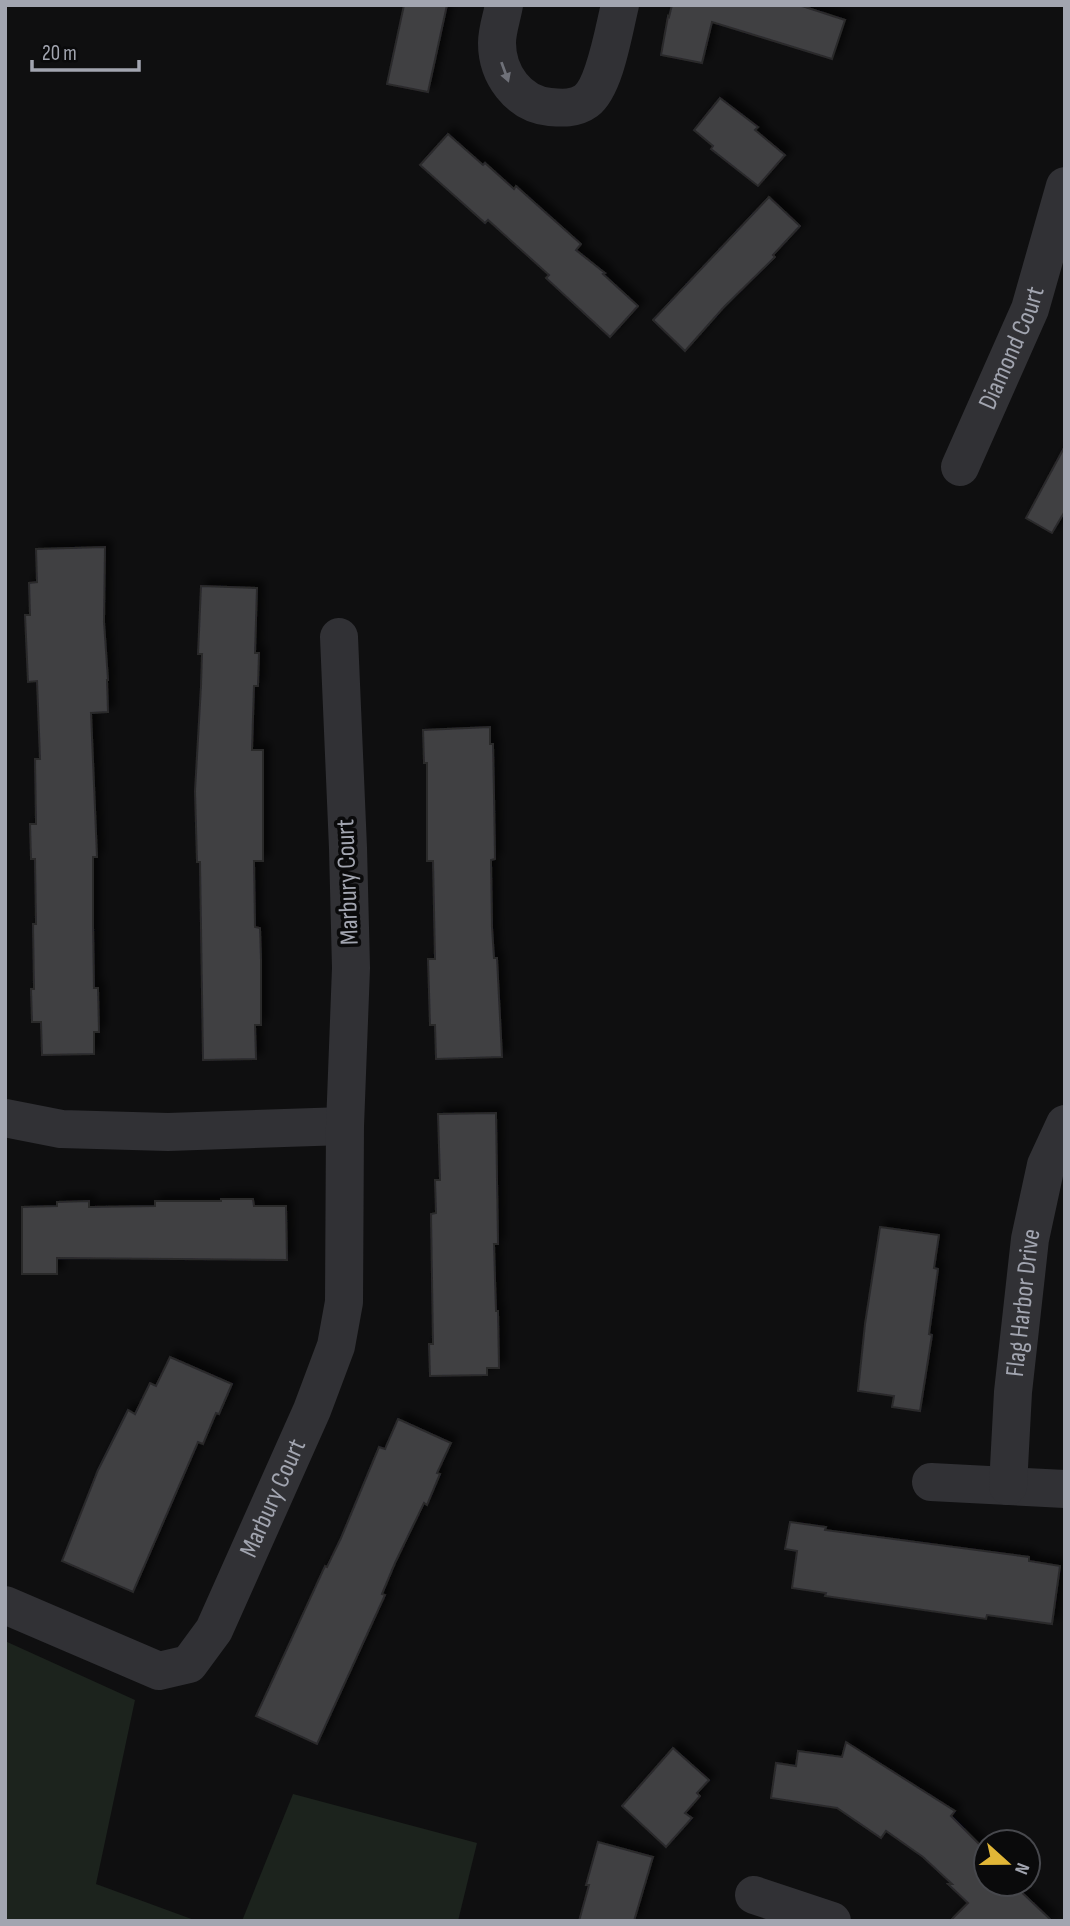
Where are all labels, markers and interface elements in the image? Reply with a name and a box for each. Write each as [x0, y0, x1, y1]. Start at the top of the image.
scale bar [32, 28, 138, 72]
text: 20 m [42, 41, 77, 66]
one-way arrow [500, 61, 511, 82]
street label: Diamond Court [972, 283, 1051, 414]
street label: Marbury Court [330, 818, 366, 946]
street label: Flag Harbor Drive [999, 1226, 1047, 1378]
street label: Marbury Court [233, 1434, 313, 1562]
north arrow [972, 1828, 1042, 1898]
text: N [1009, 1860, 1034, 1877]

